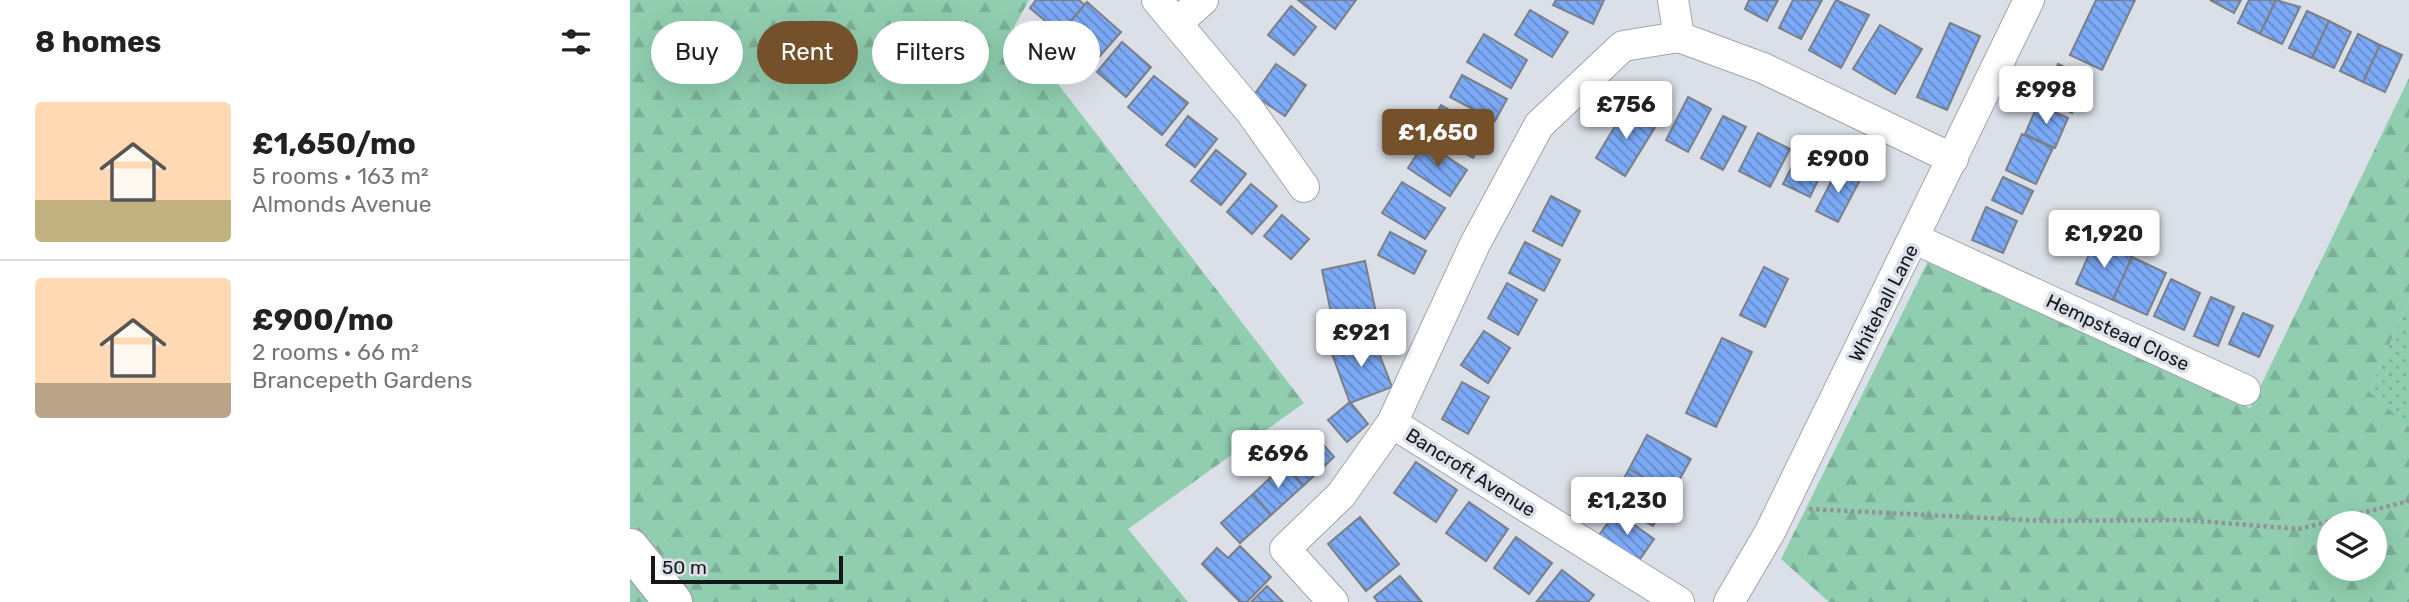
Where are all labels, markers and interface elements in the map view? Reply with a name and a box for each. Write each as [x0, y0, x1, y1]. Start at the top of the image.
chip: Buy [651, 21, 743, 84]
chip: Rent [757, 21, 858, 84]
chip: Filters [872, 21, 989, 84]
chip: New [1003, 21, 1100, 84]
icon: filters [557, 23, 595, 61]
text: 8 homes [35, 24, 161, 60]
pin: £998 [2005, 66, 2087, 126]
text: £998 [2015, 75, 2077, 103]
pin: £756 [1585, 82, 1667, 141]
text: £756 [1596, 90, 1656, 118]
pin: £1,650 [1381, 110, 1495, 169]
text: £1,650 [1398, 118, 1478, 146]
text: £1,650/mo [252, 126, 416, 162]
icon: home [91, 130, 175, 214]
pin: £900 [1797, 136, 1879, 195]
text: £900 [1807, 144, 1869, 172]
text: 5 rooms · 163 m² [252, 162, 429, 190]
text: Almonds Avenue [252, 190, 432, 218]
pin: £1,920 [2047, 210, 2161, 270]
text: £1,920 [2065, 219, 2143, 247]
street label: Whitehall Lane [1844, 241, 1923, 366]
street label: Hempstead Close [2043, 289, 2193, 376]
text: £900/mo [252, 302, 393, 338]
icon: home [91, 306, 175, 390]
pin: £921 [1320, 310, 1402, 369]
text: £921 [1332, 318, 1390, 346]
text: 2 rooms · 66 m² [252, 338, 419, 366]
text: Brancepeth Gardens [252, 366, 472, 394]
street label: Bancroft Avenue [1402, 423, 1540, 522]
pin: £696 [1237, 430, 1319, 490]
text: £696 [1247, 439, 1309, 467]
pin: £1,230 [1570, 477, 1684, 537]
text: £1,230 [1587, 486, 1667, 514]
map controls [2317, 511, 2387, 581]
button: layers [2317, 511, 2387, 581]
scale bar [651, 553, 844, 585]
text: 50 m [662, 556, 707, 579]

